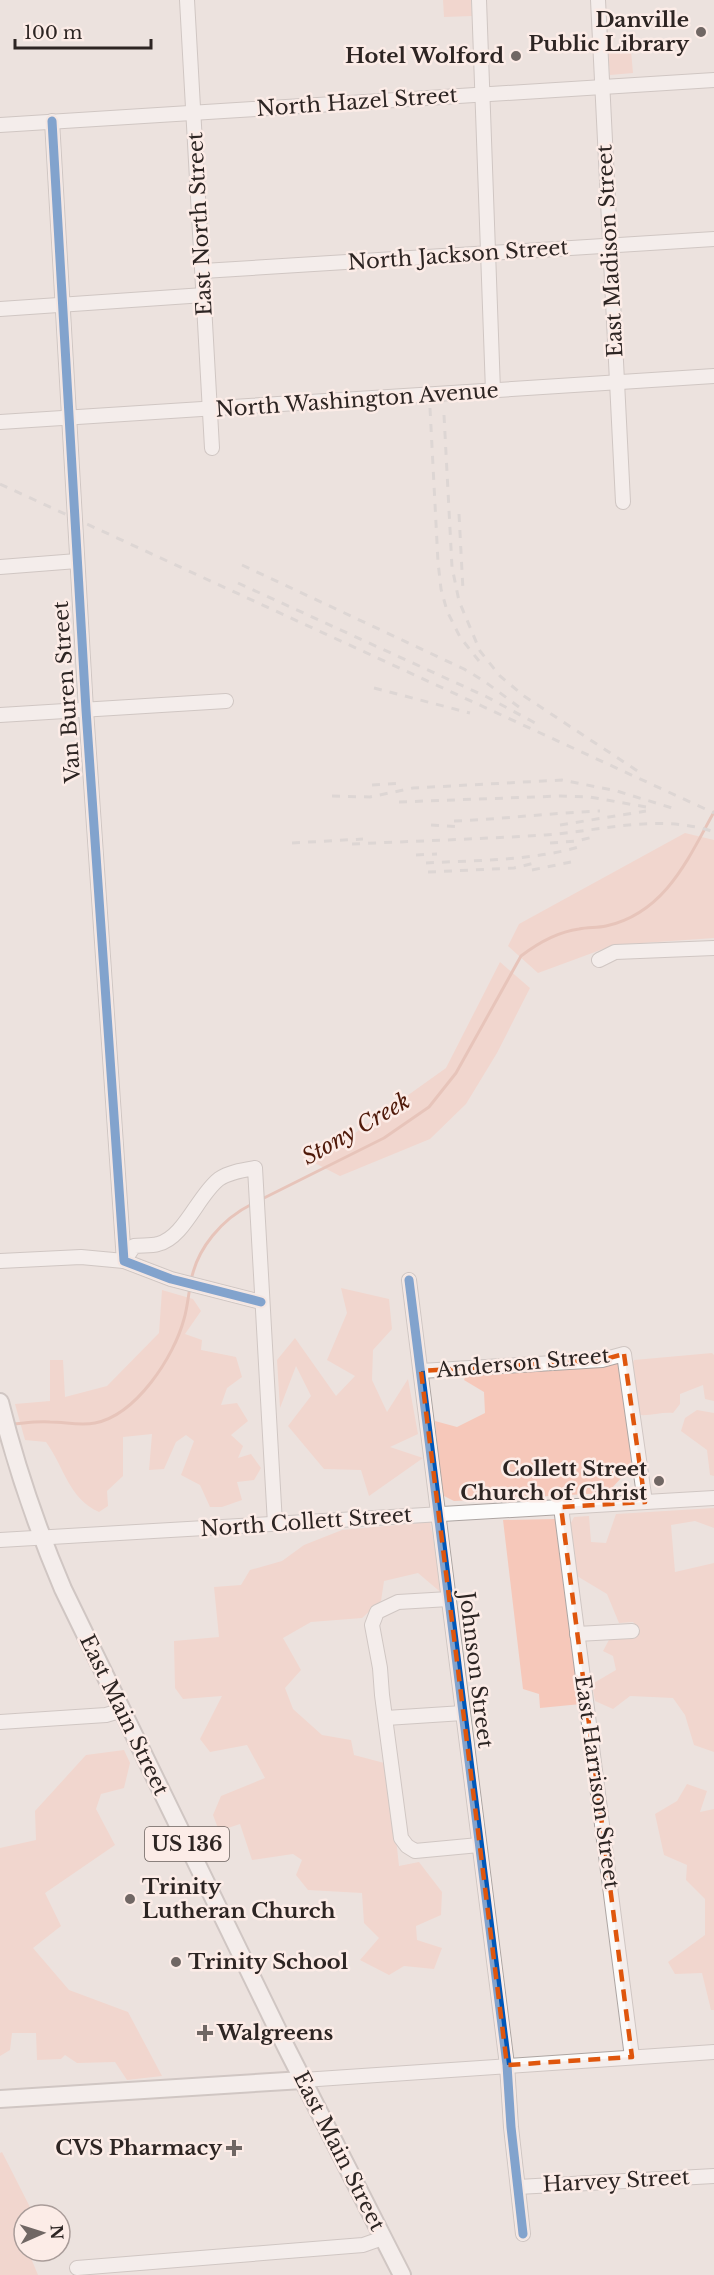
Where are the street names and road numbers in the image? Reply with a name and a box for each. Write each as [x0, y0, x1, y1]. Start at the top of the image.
street label: North Hazel Street [256, 82, 458, 122]
street label: East North Street [182, 131, 218, 317]
street label: East Madison Street [591, 144, 629, 358]
street label: North Jackson Street [347, 234, 569, 276]
street label: North Washington Avenue [215, 377, 499, 423]
street label: Van Buren Street [48, 600, 86, 785]
street label: Anderson Street [434, 1342, 611, 1384]
street label: North Collett Street [199, 1502, 413, 1542]
street label: Johnson Street [453, 1587, 498, 1750]
street label: East Main Street [74, 1630, 174, 1800]
street label: East Harrison Street [569, 1673, 625, 1891]
road number: US 136 [145, 1827, 229, 1861]
street label: East Main Street [288, 2067, 390, 2235]
street label: Harvey Street [542, 2164, 690, 2198]

